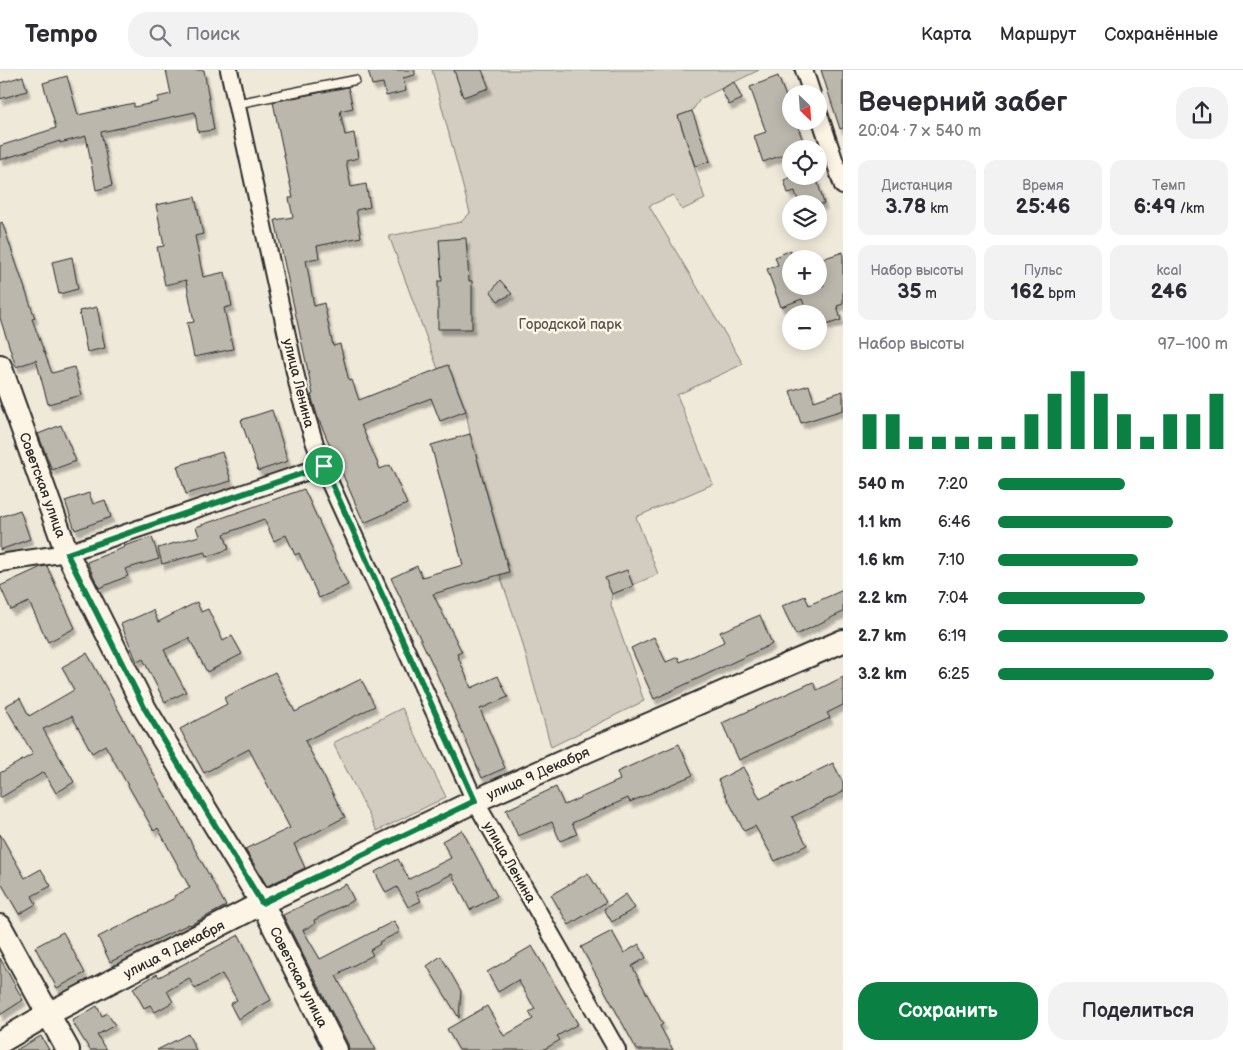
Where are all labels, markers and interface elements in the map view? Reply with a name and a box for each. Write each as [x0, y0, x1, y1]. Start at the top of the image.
search box [128, 12, 478, 57]
text: Tempo [25, 20, 98, 49]
icon: search [146, 21, 174, 49]
text: Поиск [186, 23, 240, 46]
text: Карта [921, 24, 972, 45]
text: Маршрут [1000, 24, 1076, 45]
text: Сохранённые [1104, 24, 1218, 45]
north arrow [782, 85, 828, 130]
map controls [782, 85, 827, 350]
text: Вечерний забег [858, 86, 1067, 119]
button: share [1176, 87, 1228, 139]
text: 20:04 · 7 × 540 m [858, 122, 981, 141]
button: locate [782, 140, 827, 185]
text: Дистанция [882, 177, 952, 194]
text: Время [1022, 177, 1064, 194]
text: Темп [1152, 177, 1186, 194]
text: 3.78 [885, 194, 926, 219]
text: 25:46 [1016, 194, 1070, 219]
text: 6:49 [1134, 194, 1176, 219]
button: layers [782, 195, 827, 240]
text: km [926, 200, 949, 217]
text: /km [1176, 200, 1205, 217]
button: + [782, 250, 827, 295]
text: Набор высоты [870, 262, 964, 279]
text: Пульс [1024, 262, 1062, 279]
text: kcal [1156, 262, 1182, 279]
text: 35 [897, 279, 922, 304]
text: 162 [1010, 279, 1044, 304]
text: 246 [1151, 279, 1187, 304]
text: m [922, 285, 937, 302]
text: bpm [1044, 285, 1076, 302]
button: − [782, 305, 827, 350]
park label: Городской парк [518, 316, 622, 333]
text: Набор высоты [858, 335, 965, 354]
text: 97–100 m [1158, 335, 1228, 354]
street label: улица Ленина [279, 337, 318, 430]
street label: Советская улица [16, 430, 70, 541]
pin [303, 445, 345, 487]
icon: arrive [310, 452, 338, 480]
text: 540 m [858, 475, 905, 494]
text: 7:20 [938, 475, 968, 494]
text: 1.1 km [858, 513, 901, 532]
text: 6:46 [938, 513, 971, 532]
text: 1.6 km [858, 551, 904, 570]
text: 7:10 [938, 551, 965, 570]
text: 2.2 km [858, 589, 907, 608]
text: 7:04 [938, 589, 968, 608]
text: 2.7 km [858, 627, 906, 646]
text: 6:19 [938, 627, 966, 646]
text: 3.2 km [858, 665, 907, 684]
text: 6:25 [938, 665, 970, 684]
street label: улица 9 Декабря [484, 743, 593, 804]
street label: улица Ленина [479, 819, 540, 907]
street label: улица 9 Декабря [121, 917, 228, 982]
street label: Советская улица [266, 924, 332, 1031]
button: Сохранить [858, 982, 1038, 1040]
button: Поделиться [1048, 982, 1228, 1040]

